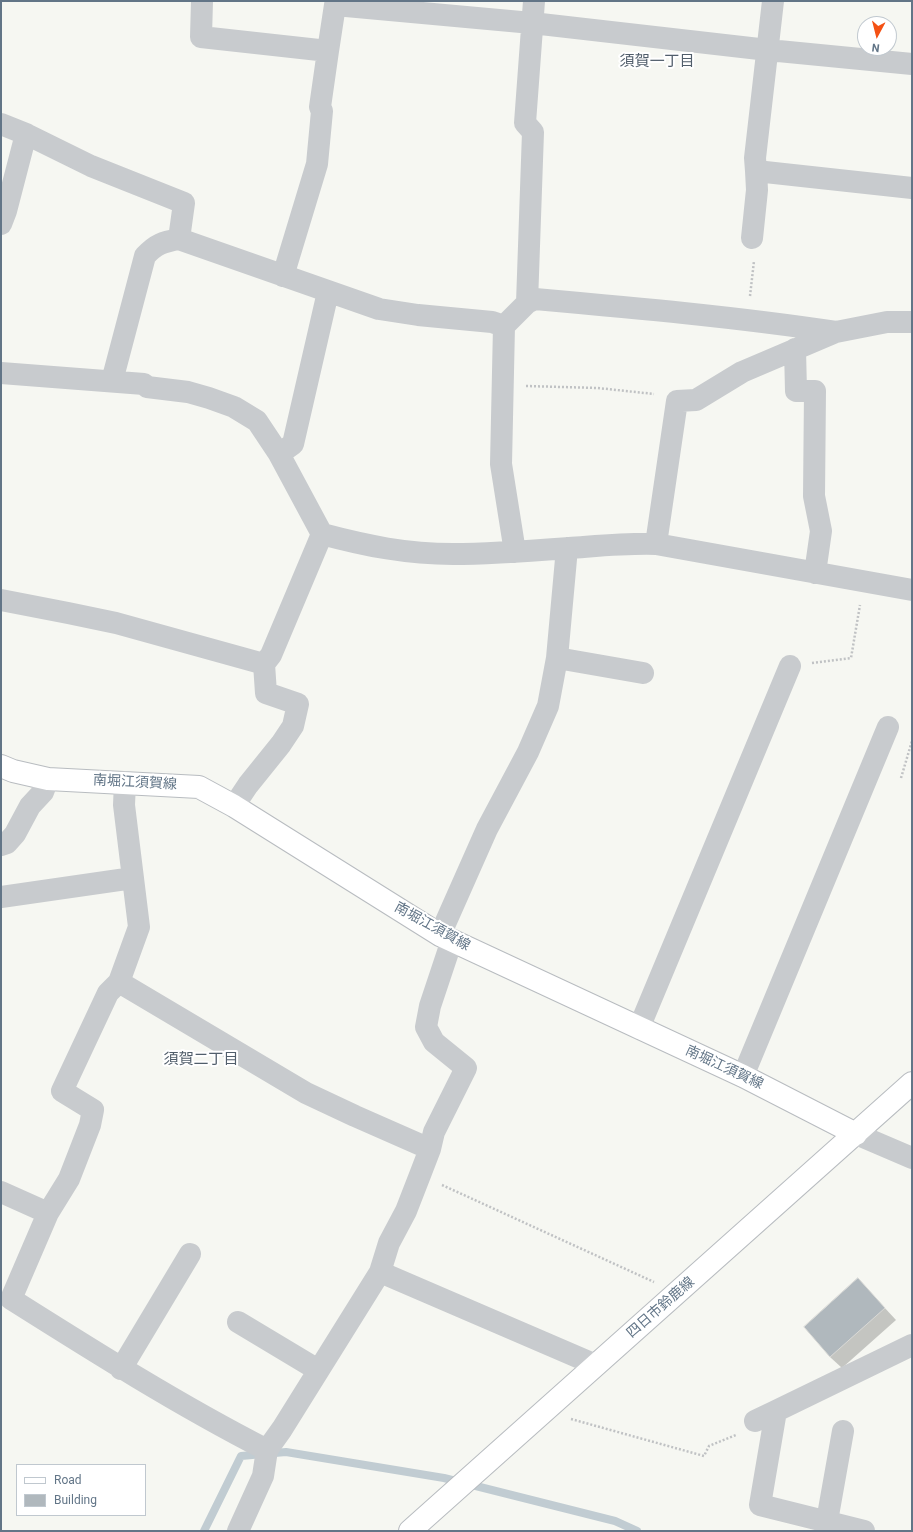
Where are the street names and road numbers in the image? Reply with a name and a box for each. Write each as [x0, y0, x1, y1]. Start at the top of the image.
street label: 南堀江須賀線 [93, 772, 177, 794]
street label: 南堀江須賀線 [391, 899, 473, 955]
street label: 南堀江須賀線 [682, 1043, 766, 1093]
street label: 四日市鈴鹿線 [624, 1274, 698, 1342]

